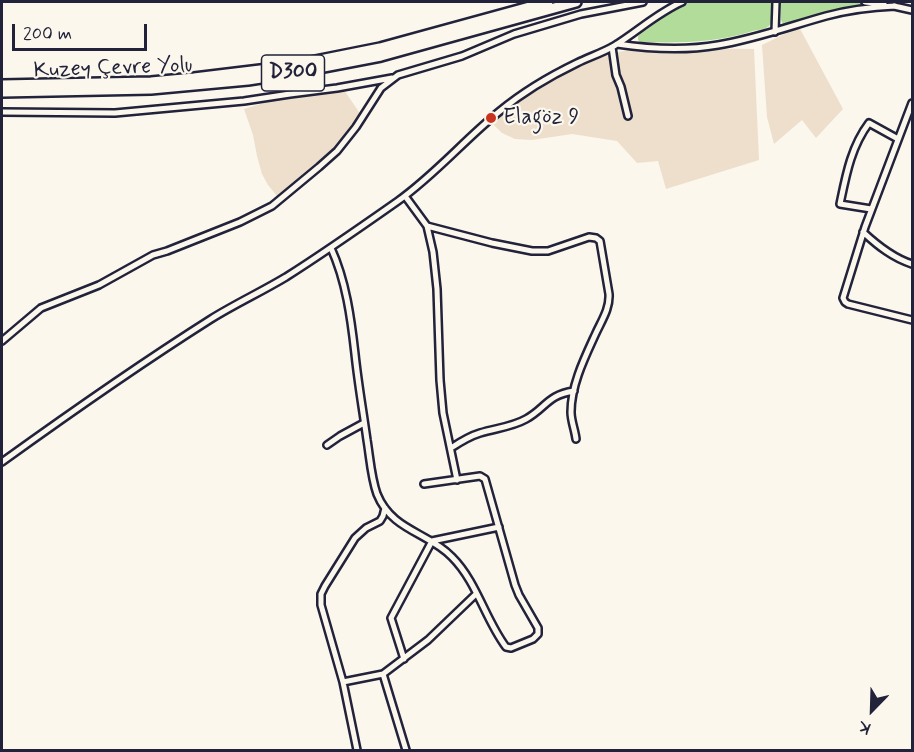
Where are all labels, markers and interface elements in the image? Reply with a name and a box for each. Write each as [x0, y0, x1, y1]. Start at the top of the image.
scale bar [15, 12, 150, 50]
text: 200 m [23, 22, 72, 46]
street label: Kuzey Çevre Yolu [33, 53, 193, 85]
road number: D300 [262, 55, 324, 91]
place label: Elagöz 9 [503, 105, 579, 131]
marker: Elagöz 9 [484, 111, 498, 125]
north arrow [842, 680, 902, 740]
text: K [855, 715, 874, 739]

